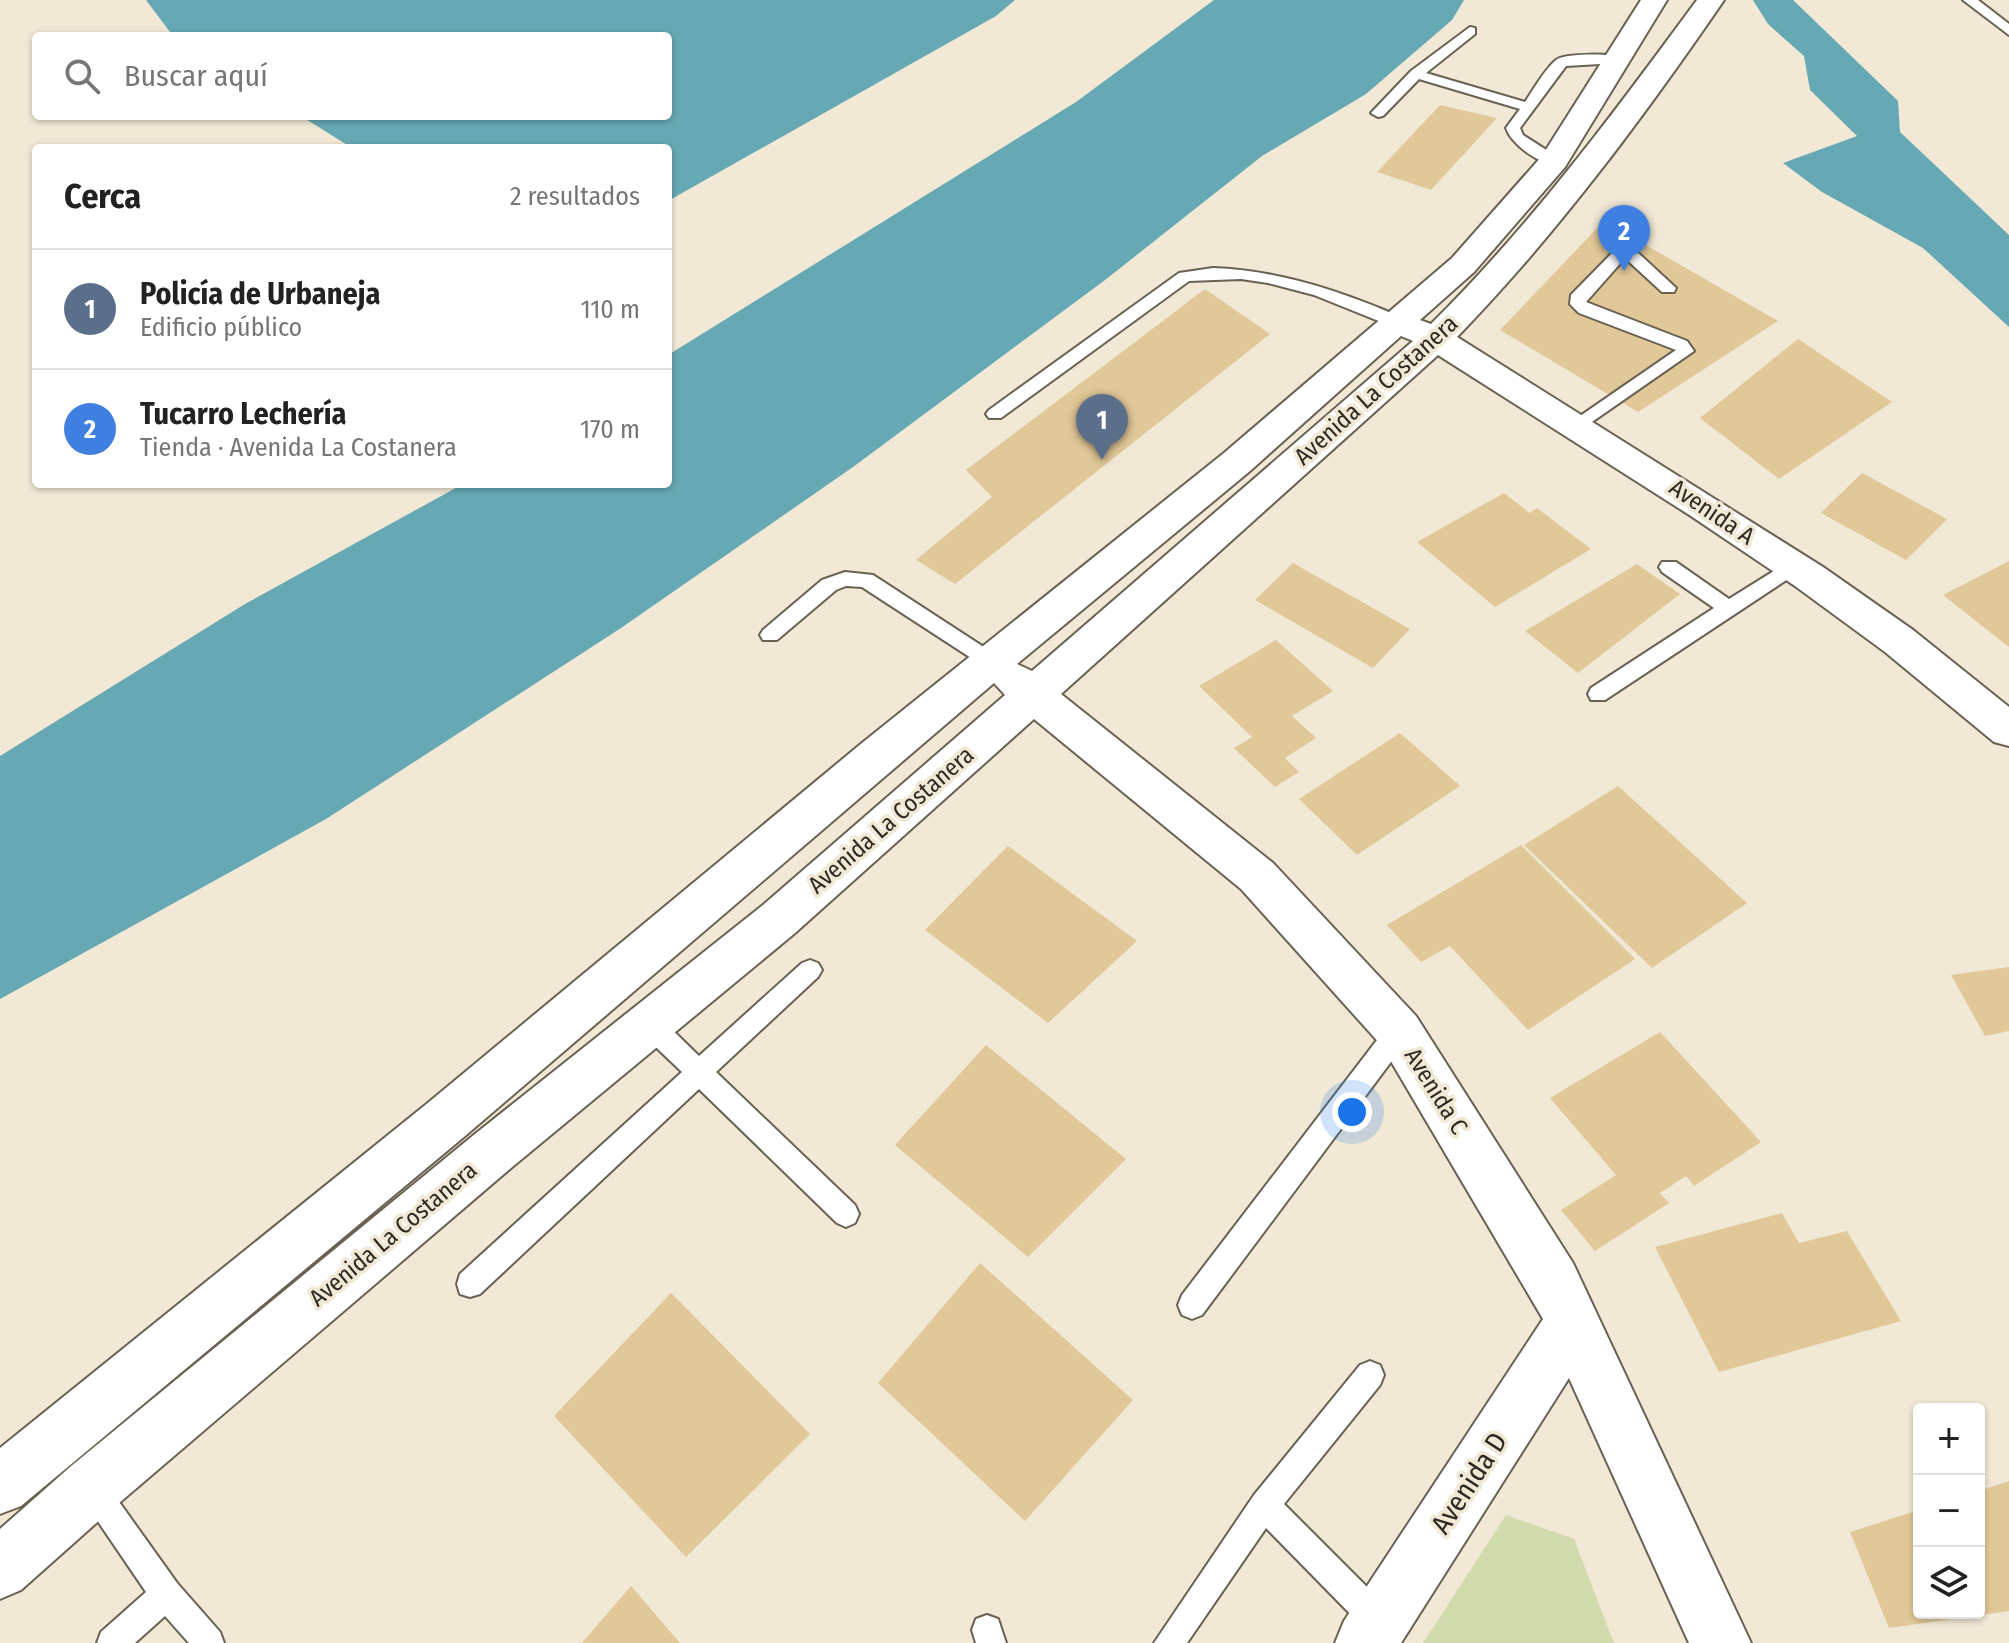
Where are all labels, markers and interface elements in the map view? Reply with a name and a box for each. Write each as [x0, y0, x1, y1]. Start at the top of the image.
search box [32, 32, 672, 120]
icon: search [60, 54, 104, 98]
text: Buscar aquí [124, 58, 268, 94]
text: Cerca [64, 176, 141, 217]
text: 2 resultados [510, 181, 640, 212]
pin: 2 [1598, 205, 1650, 271]
text: Policía de Urbaneja [140, 276, 380, 312]
text: 1 [85, 294, 96, 325]
text: 110 m [580, 294, 640, 325]
street label: Avenida La Costanera [1289, 309, 1463, 471]
text: Edificio público [140, 312, 302, 343]
pin: 1 [1076, 394, 1128, 460]
text: Tucarro Lechería [140, 396, 346, 432]
text: 2 [84, 414, 96, 445]
text: 170 m [580, 414, 640, 445]
text: Tienda · Avenida La Costanera [140, 432, 457, 463]
street label: Avenida A [1664, 473, 1760, 551]
street label: Avenida La Costanera [803, 741, 979, 899]
street label: Avenida C [1399, 1043, 1473, 1139]
your location [1332, 1092, 1372, 1132]
street label: Avenida La Costanera [304, 1156, 482, 1312]
map controls [1913, 1403, 1985, 1619]
button: + [1913, 1403, 1985, 1475]
street label: Avenida D [1424, 1426, 1514, 1540]
button: − [1913, 1475, 1985, 1547]
button: layers [1913, 1547, 1985, 1619]

